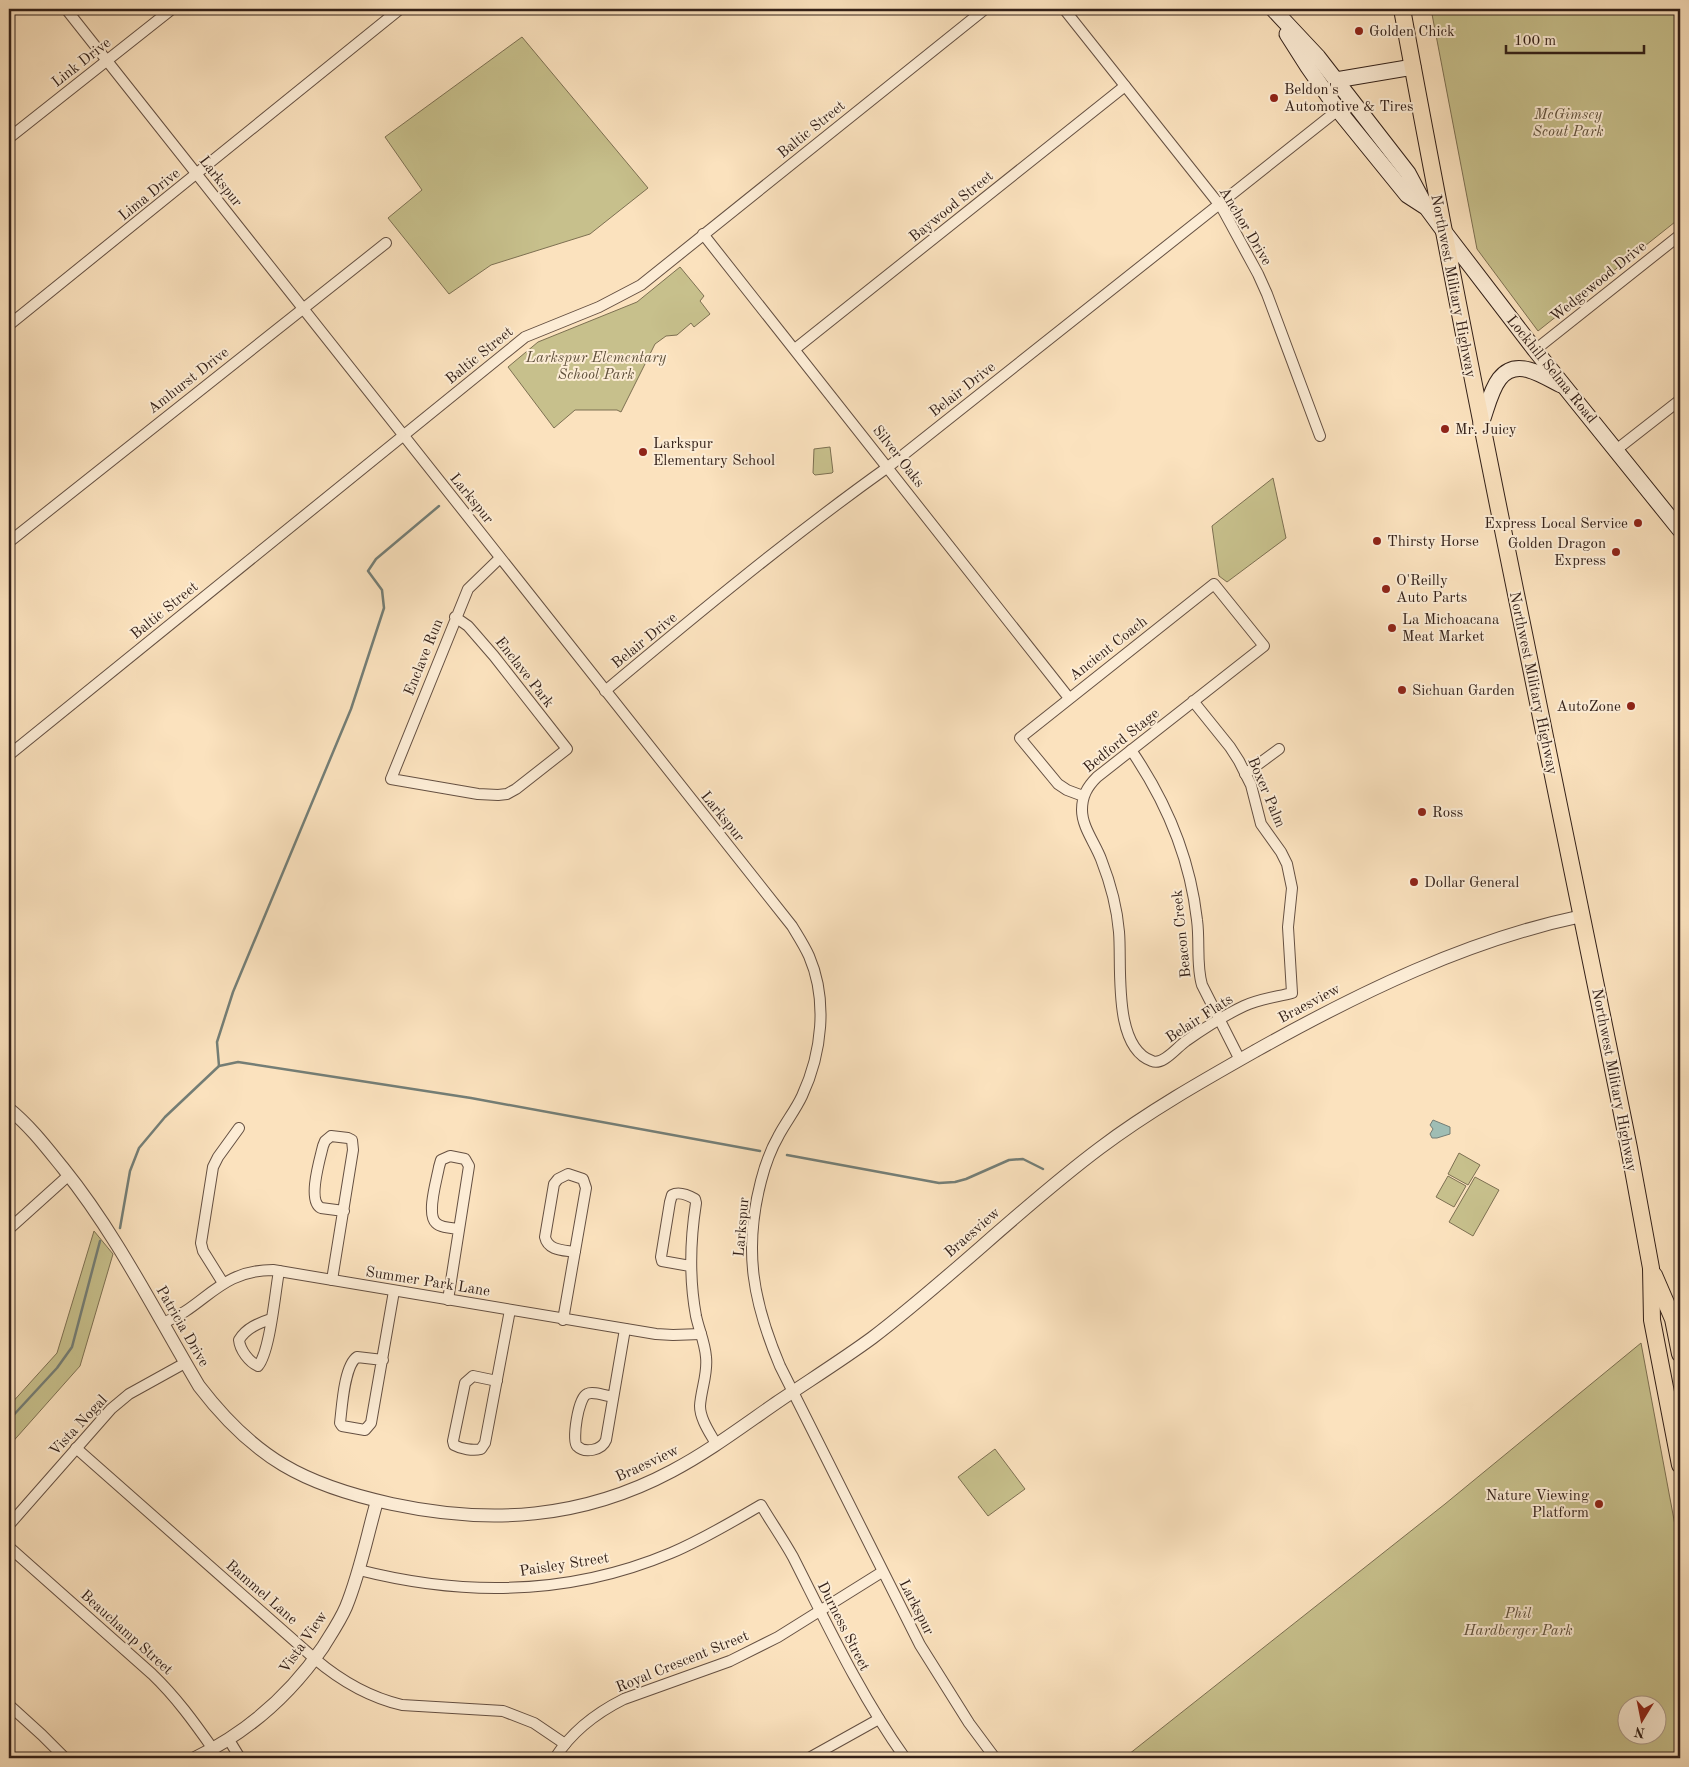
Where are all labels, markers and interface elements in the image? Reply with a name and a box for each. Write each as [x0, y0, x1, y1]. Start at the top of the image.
scale bar [1506, 22, 1644, 54]
marker: Golden Chick [1353, 25, 1365, 37]
place label: Golden Chick [1369, 25, 1455, 40]
text: 100 m [1514, 34, 1556, 49]
street label: Link Drive [50, 36, 114, 91]
place label: Beldon's Automotive & Tires [1284, 83, 1413, 115]
marker: Beldon's Automotive & Tires [1268, 92, 1280, 104]
street label: Baltic Street [776, 99, 848, 162]
park label: McGimsey Scout Park [1532, 108, 1604, 140]
street label: Larkspur [195, 154, 244, 210]
street label: Lima Drive [117, 166, 183, 224]
street label: Baywood Street [907, 169, 997, 245]
street label: Anchor Drive [1216, 185, 1274, 268]
street label: Northwest Military Highway [1427, 193, 1478, 379]
street label: Wedgewood Drive [1548, 239, 1650, 325]
street label: Lockhill Selma Road [1503, 313, 1599, 427]
street label: Baltic Street [444, 325, 516, 388]
street label: Amhurst Drive [146, 345, 232, 417]
park label: Larkspur Elementary School Park [525, 351, 667, 383]
street label: Belair Drive [927, 360, 999, 420]
street label: Silver Oaks [869, 423, 927, 491]
marker: Mr. Juicy [1439, 423, 1451, 435]
place label: Mr. Juicy [1455, 423, 1517, 438]
place label: Larkspur Elementary School [653, 437, 775, 469]
marker: Larkspur Elementary School [637, 446, 649, 458]
street label: Larkspur [446, 471, 495, 527]
place label: Express Local Service [1484, 517, 1628, 532]
marker: Express Local Service [1632, 517, 1644, 529]
marker: Thirsty Horse [1371, 535, 1383, 547]
place label: Thirsty Horse [1387, 535, 1479, 550]
place label: Golden Dragon Express [1508, 537, 1606, 569]
marker: Golden Dragon Express [1610, 546, 1622, 558]
place label: O'Reilly Auto Parts [1396, 574, 1467, 606]
street label: Baltic Street [129, 580, 201, 643]
marker: O'Reilly Auto Parts [1380, 583, 1392, 595]
street label: Northwest Military Highway [1506, 591, 1559, 776]
street label: Belair Drive [609, 610, 680, 672]
place label: La Michoacana Meat Market [1402, 613, 1500, 645]
street label: Ancient Coach [1067, 614, 1151, 684]
street label: Enclave Run [402, 617, 447, 698]
marker: La Michoacana Meat Market [1386, 622, 1398, 634]
street label: Enclave Park [492, 635, 556, 711]
marker: Sichuan Garden [1396, 684, 1408, 696]
place label: Sichuan Garden [1412, 684, 1515, 699]
place label: AutoZone [1557, 700, 1621, 715]
marker: AutoZone [1625, 700, 1637, 712]
street label: Bedford Stage [1081, 706, 1163, 776]
street label: Boxer Palm [1244, 755, 1287, 830]
street label: Larkspur [697, 789, 746, 845]
marker: Ross [1416, 806, 1428, 818]
place label: Ross [1432, 806, 1463, 821]
marker: Dollar General [1408, 876, 1420, 888]
place label: Dollar General [1424, 876, 1519, 891]
street label: Beacon Creek [1170, 889, 1195, 979]
street label: Braesview [1276, 982, 1343, 1027]
street label: Northwest Military Highway [1588, 987, 1639, 1173]
street label: Belair Flats [1164, 992, 1236, 1046]
street label: Larkspur [732, 1197, 753, 1258]
street label: Braesview [942, 1205, 1004, 1261]
street label: Summer Park Lane [364, 1265, 491, 1300]
street label: Patricia Drive [153, 1284, 211, 1370]
street label: Vista Nogal [47, 1393, 111, 1459]
street label: Braesview [614, 1443, 682, 1485]
place label: Nature Viewing Platform [1486, 1489, 1589, 1521]
marker: Nature Viewing Platform [1593, 1498, 1605, 1510]
street label: Paisley Street [518, 1551, 610, 1580]
street label: Bammel Lane [222, 1558, 300, 1628]
street label: Larkspur [895, 1578, 936, 1638]
street label: Durness Street [814, 1580, 872, 1674]
street label: Beauchamp Street [77, 1588, 175, 1678]
park label: Phil Hardberger Park [1462, 1607, 1573, 1639]
street label: Vista View [277, 1609, 331, 1677]
street label: Royal Crescent Street [614, 1629, 751, 1696]
north arrow [1616, 1694, 1666, 1744]
text: N [1633, 1724, 1646, 1740]

